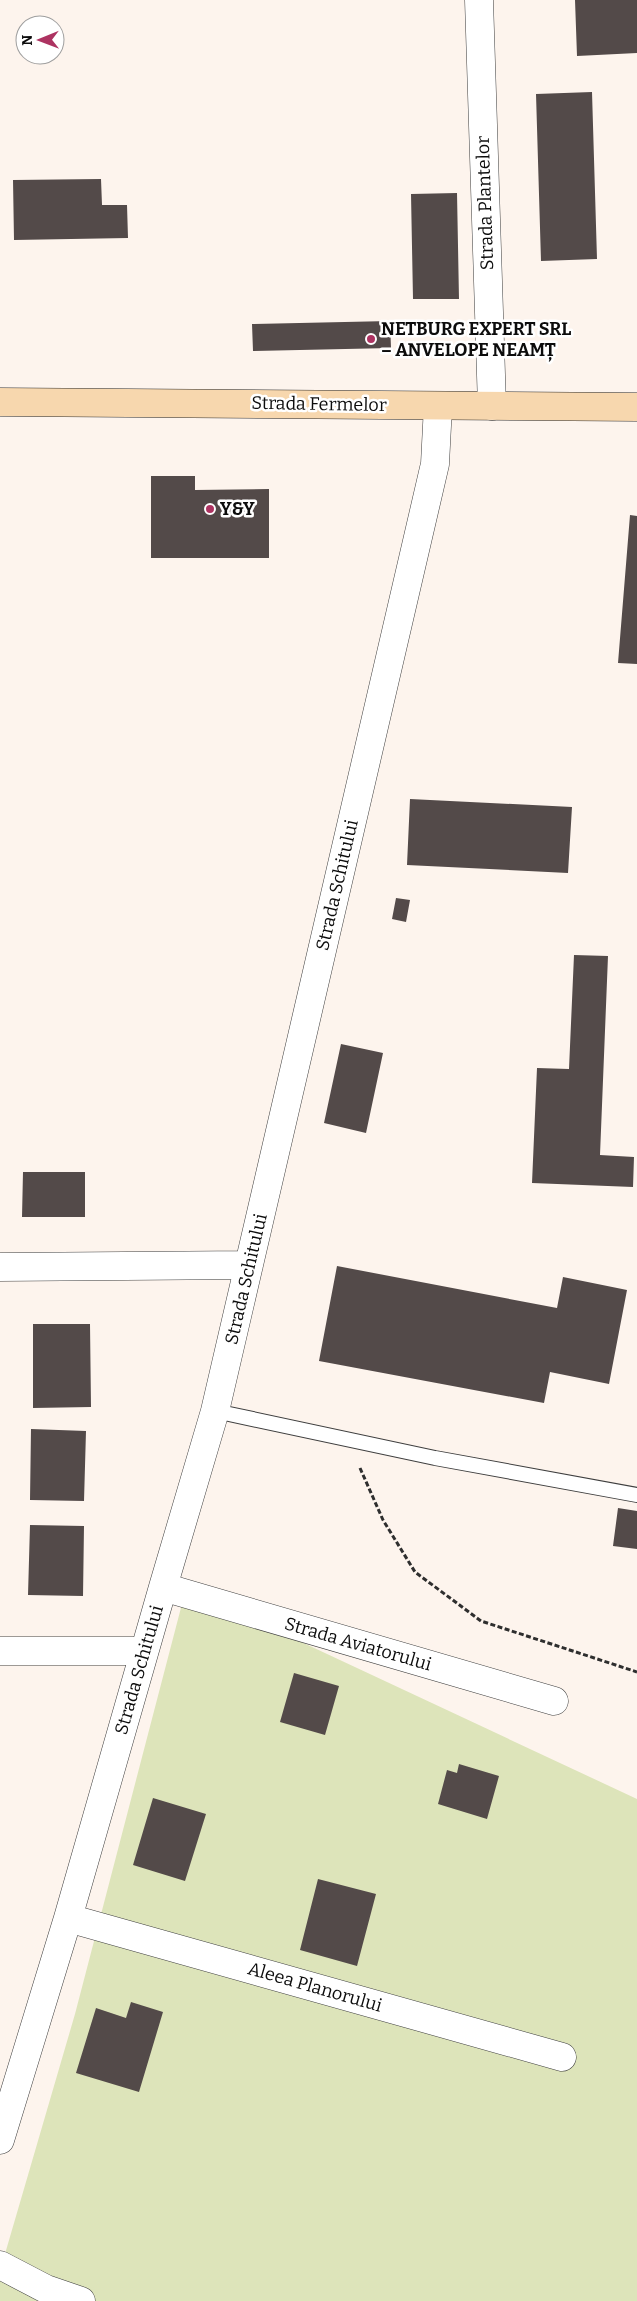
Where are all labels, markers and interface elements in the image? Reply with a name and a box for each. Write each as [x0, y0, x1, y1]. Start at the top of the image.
north arrow [15, 15, 65, 65]
text: N [19, 34, 36, 46]
street label: Strada Plantelor [472, 135, 498, 271]
place label: NETBURG EXPERT SRL – ANVELOPE NEAMȚ [381, 318, 571, 362]
marker: NETBURG EXPERT SRL – ANVELOPE NEAMȚ [365, 333, 377, 345]
street label: Strada Fermelor [251, 392, 387, 416]
place label: Y&Y [220, 498, 255, 520]
marker: Y&Y [204, 503, 216, 515]
street label: Strada Schitului [311, 817, 363, 953]
street label: Strada Schitului [220, 1211, 272, 1347]
street label: Strada Schitului [110, 1603, 168, 1737]
street label: Strada Aviatorului [282, 1613, 434, 1675]
street label: Aleea Planorului [245, 1957, 385, 2017]

